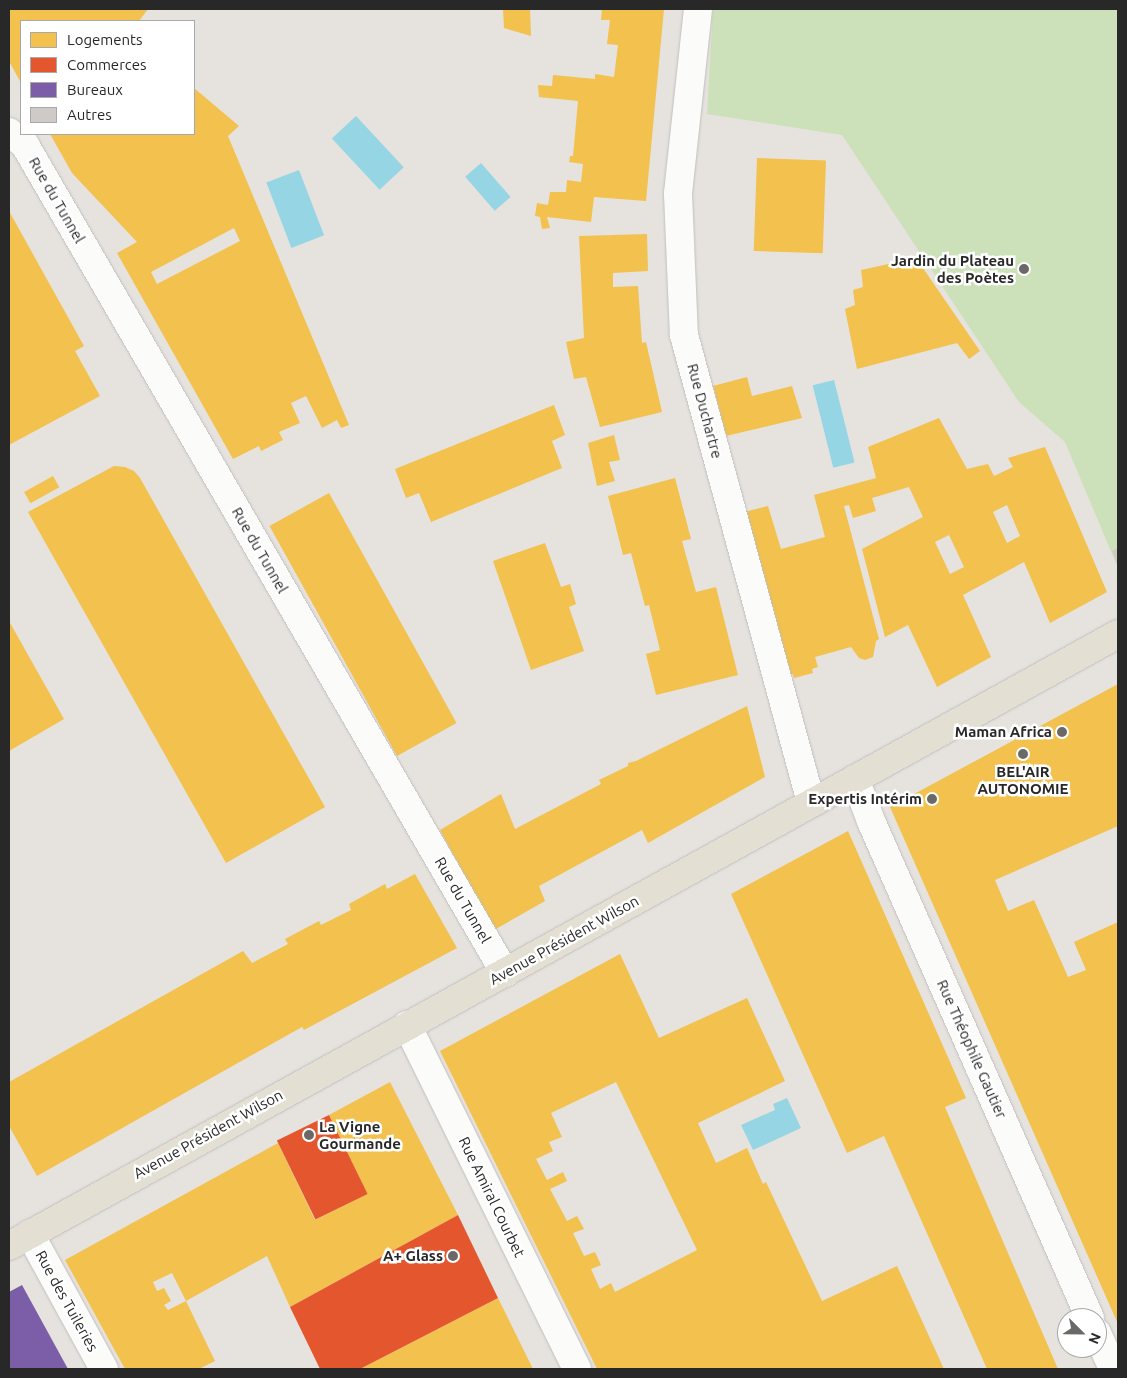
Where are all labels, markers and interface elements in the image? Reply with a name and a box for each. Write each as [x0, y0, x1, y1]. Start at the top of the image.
legend [20, 20, 195, 135]
text: Logements [67, 31, 143, 48]
text: Commerces [67, 56, 147, 73]
text: Bureaux [67, 81, 123, 98]
text: Autres [67, 106, 112, 123]
street label: Rue du Tunnel [25, 154, 89, 246]
place label: Jardin du Plateau des Poètes [891, 251, 1014, 286]
marker: Jardin du Plateau des Poètes [1018, 263, 1030, 275]
street label: Rue Duchartre [684, 362, 726, 460]
street label: Rue du Tunnel [228, 504, 292, 596]
place label: Maman Africa [955, 723, 1052, 741]
marker: Maman Africa [1056, 726, 1068, 738]
marker: BEL'AIR AUTONOMIE [1017, 748, 1029, 760]
place label: BEL'AIR AUTONOMIE [977, 762, 1069, 797]
place label: Expertis Intérim [808, 790, 922, 808]
marker: Expertis Intérim [926, 793, 938, 805]
street label: Rue du Tunnel [431, 854, 495, 946]
street label: Avenue Président Wilson [486, 892, 642, 988]
street label: Rue Théophile Gautier [933, 977, 1011, 1121]
street label: Avenue Président Wilson [130, 1086, 286, 1182]
place label: La Vigne Gourmande [319, 1117, 401, 1152]
marker: La Vigne Gourmande [303, 1129, 315, 1141]
street label: Rue Amiral Courbet [455, 1134, 529, 1260]
street label: Rue des Tuileries [32, 1247, 102, 1355]
place label: A+ Glass [383, 1247, 443, 1265]
marker: A+ Glass [447, 1250, 459, 1262]
north arrow [1057, 1308, 1107, 1358]
text: N [1085, 1331, 1104, 1346]

